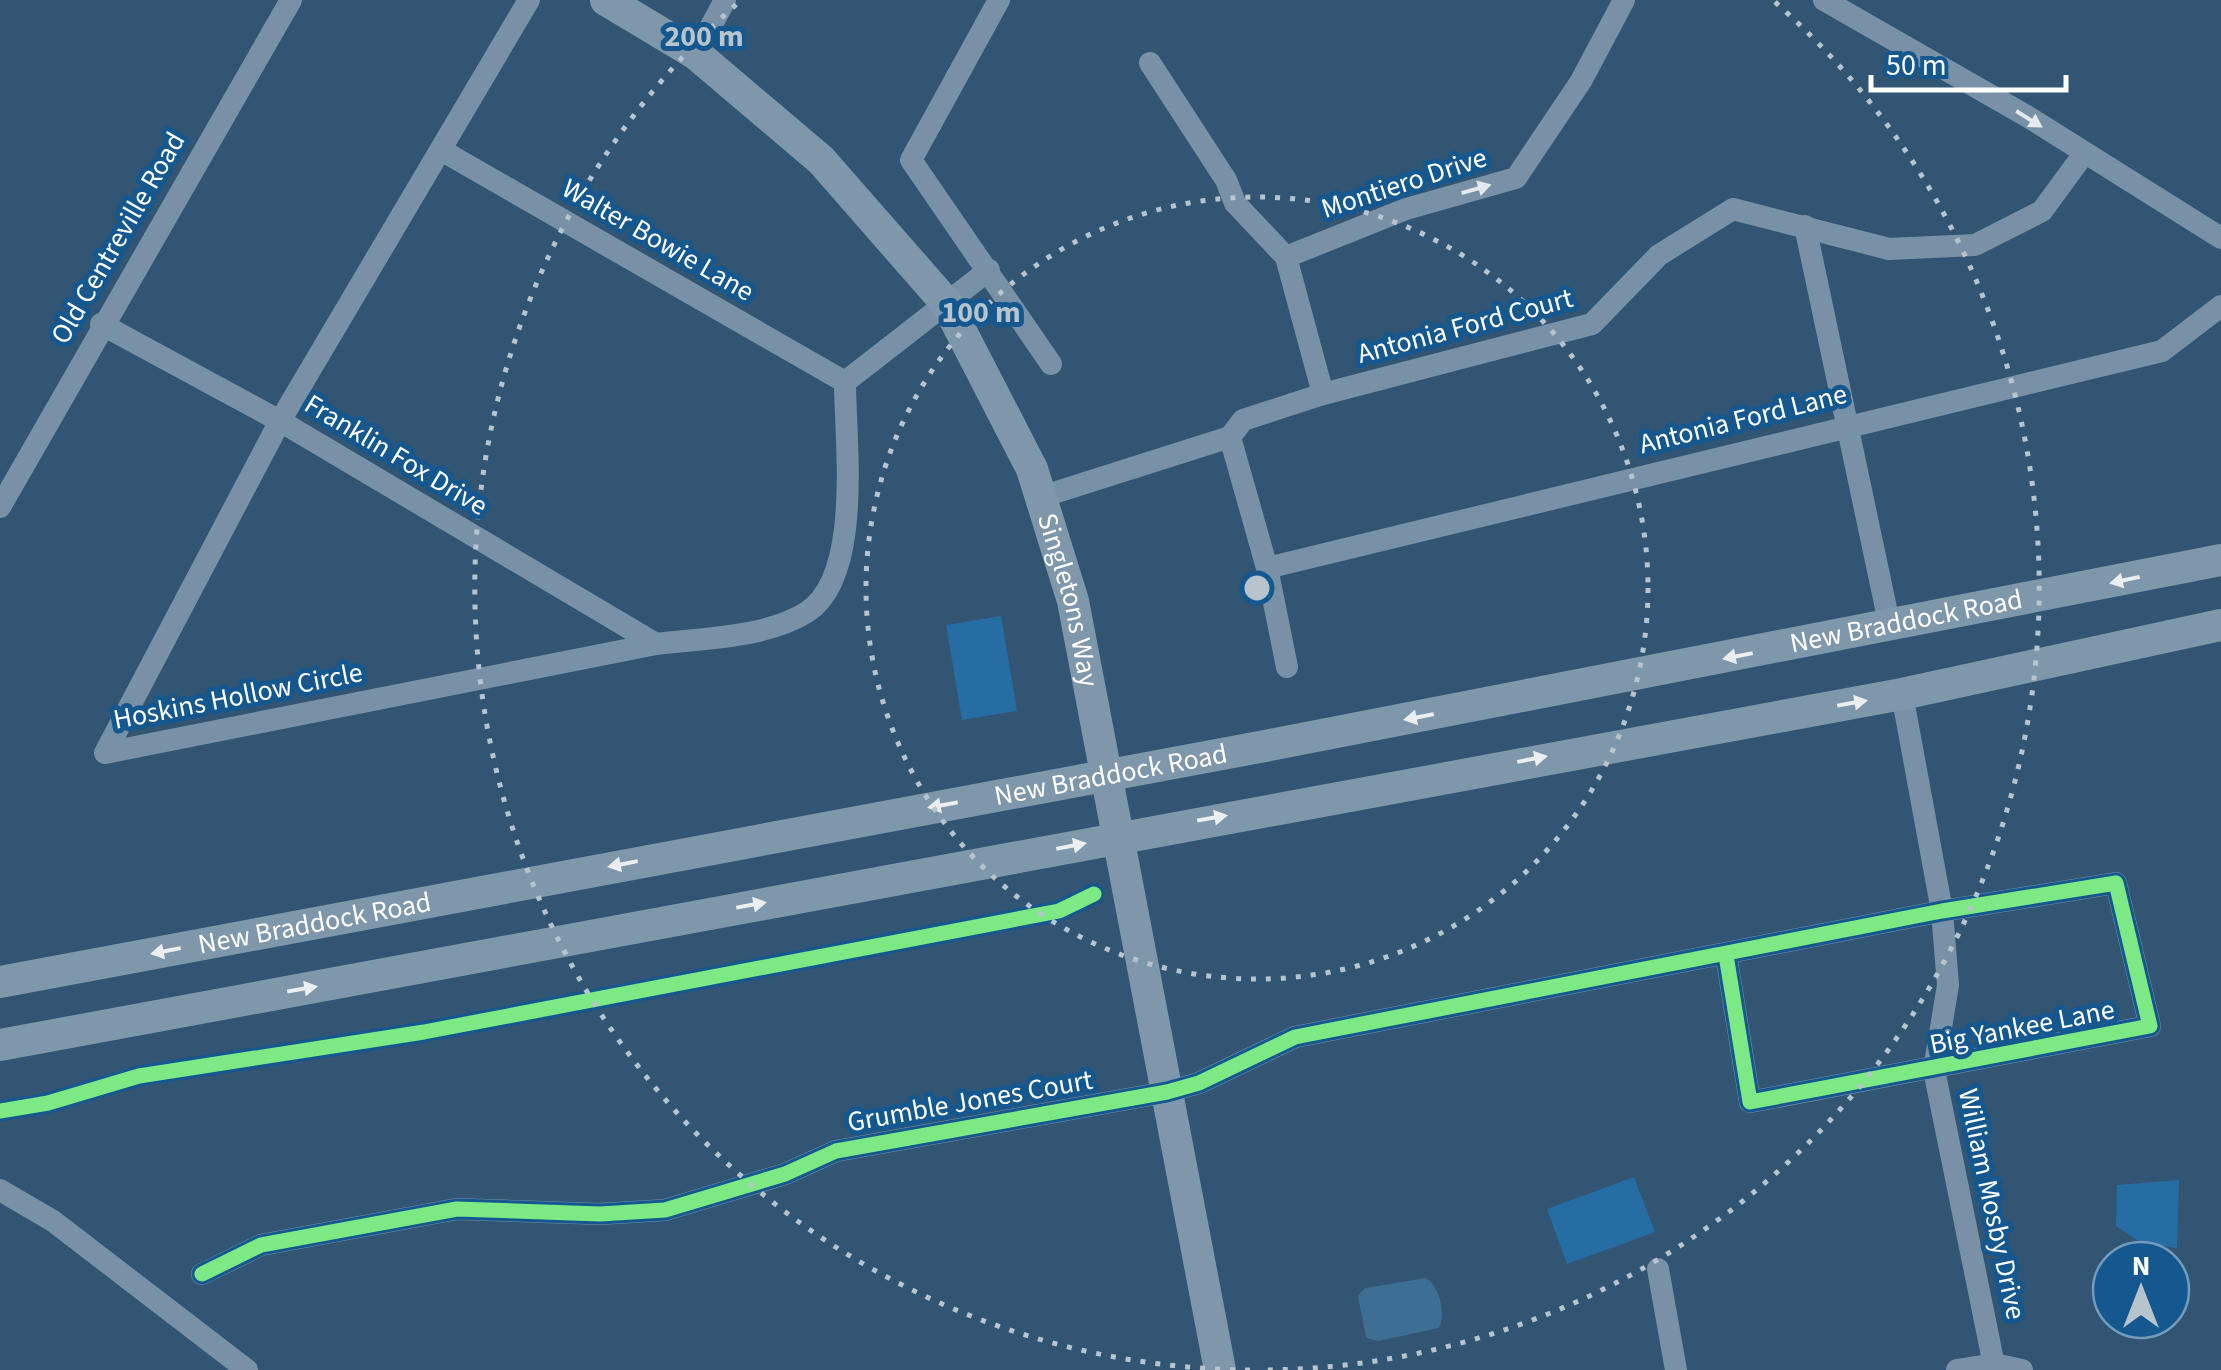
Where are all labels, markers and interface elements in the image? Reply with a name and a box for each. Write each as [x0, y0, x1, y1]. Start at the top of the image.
text: 200 m [664, 15, 744, 58]
scale bar [1871, 30, 2066, 92]
text: 50 m [1886, 44, 1947, 87]
one-way arrow [2016, 109, 2043, 128]
street label: Old Centreville Road [41, 125, 195, 351]
street label: Montiero Drive [1316, 137, 1492, 229]
street label: Walter Bowie Lane [554, 169, 762, 311]
one-way arrow [1461, 181, 1492, 196]
street label: Antonia Ford Court [1353, 278, 1578, 374]
text: 100 m [941, 291, 1021, 334]
street label: Antonia Ford Lane [1635, 374, 1851, 464]
street label: Franklin Fox Drive [297, 384, 495, 526]
street label: Singletons Way [1027, 508, 1109, 690]
centre of rings [1239, 570, 1275, 606]
one-way arrow [2110, 572, 2141, 588]
street label: New Braddock Road [1786, 579, 2026, 663]
one-way arrow [1722, 649, 1753, 664]
street label: Hoskins Hollow Circle [110, 652, 366, 740]
one-way arrow [1836, 695, 1868, 710]
one-way arrow [1403, 709, 1434, 725]
street label: New Braddock Road [991, 733, 1231, 816]
one-way arrow [1516, 751, 1547, 767]
one-way arrow [926, 798, 958, 813]
one-way arrow [1197, 810, 1228, 825]
one-way arrow [1056, 838, 1087, 854]
one-way arrow [607, 857, 638, 873]
street label: New Braddock Road [195, 882, 434, 965]
one-way arrow [736, 897, 768, 912]
one-way arrow [150, 943, 181, 959]
one-way arrow [287, 981, 319, 996]
street label: Big Yankee Lane [1926, 989, 2118, 1065]
street label: Grumble Jones Court [844, 1060, 1096, 1142]
street label: William Mosby Drive [1948, 1085, 2036, 1323]
north arrow [2091, 1240, 2191, 1340]
text: N [2132, 1246, 2150, 1286]

